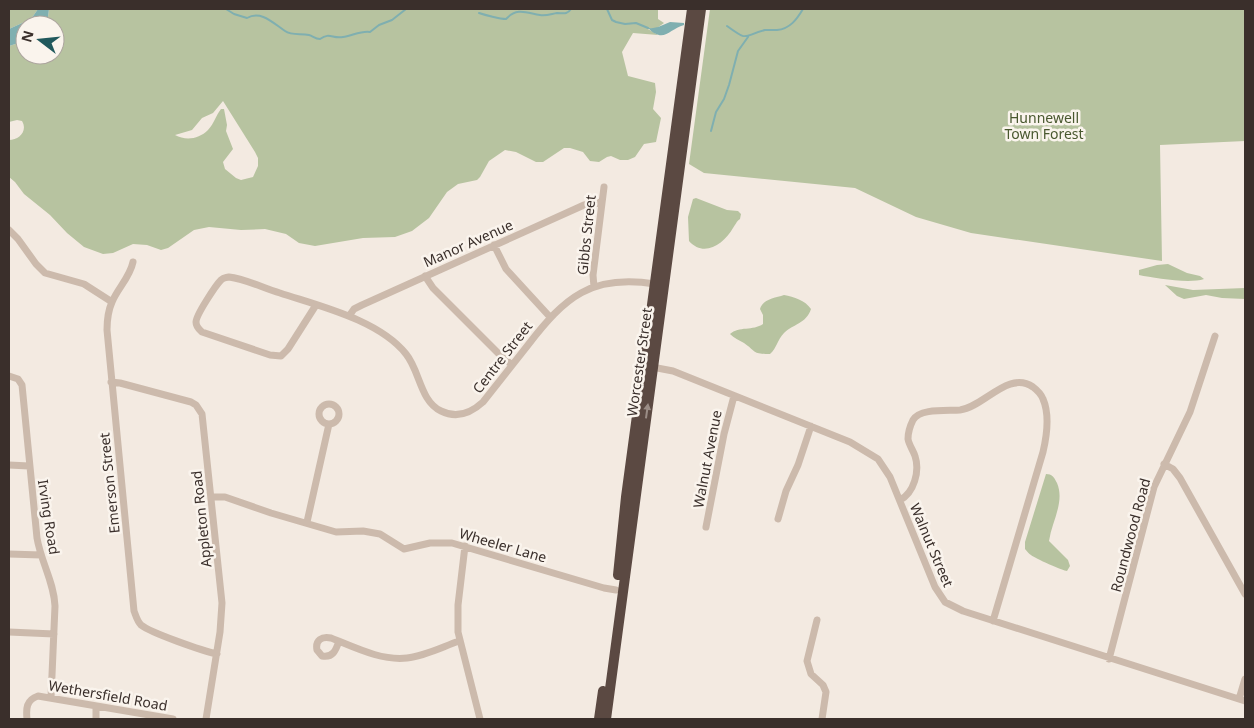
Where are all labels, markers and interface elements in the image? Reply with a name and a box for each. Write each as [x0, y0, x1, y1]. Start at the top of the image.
north arrow [15, 15, 65, 65]
text: N [16, 28, 38, 44]
park label: Hunnewell Town Forest [1004, 108, 1084, 143]
street label: Gibbs Street [572, 194, 600, 276]
street label: Manor Avenue [420, 215, 516, 271]
street label: Worcester Street [622, 306, 656, 418]
street label: Centre Street [468, 317, 536, 397]
one-way arrow [643, 402, 651, 418]
street label: Walnut Avenue [688, 408, 726, 510]
street label: Emerson Street [94, 432, 124, 534]
street label: Appleton Road [186, 470, 216, 568]
street label: Roundwood Road [1106, 476, 1154, 594]
street label: Irving Road [34, 478, 64, 556]
street label: Walnut Street [906, 500, 958, 590]
street label: Wheeler Lane [457, 523, 549, 567]
street label: Wethersfield Road [47, 675, 169, 715]

